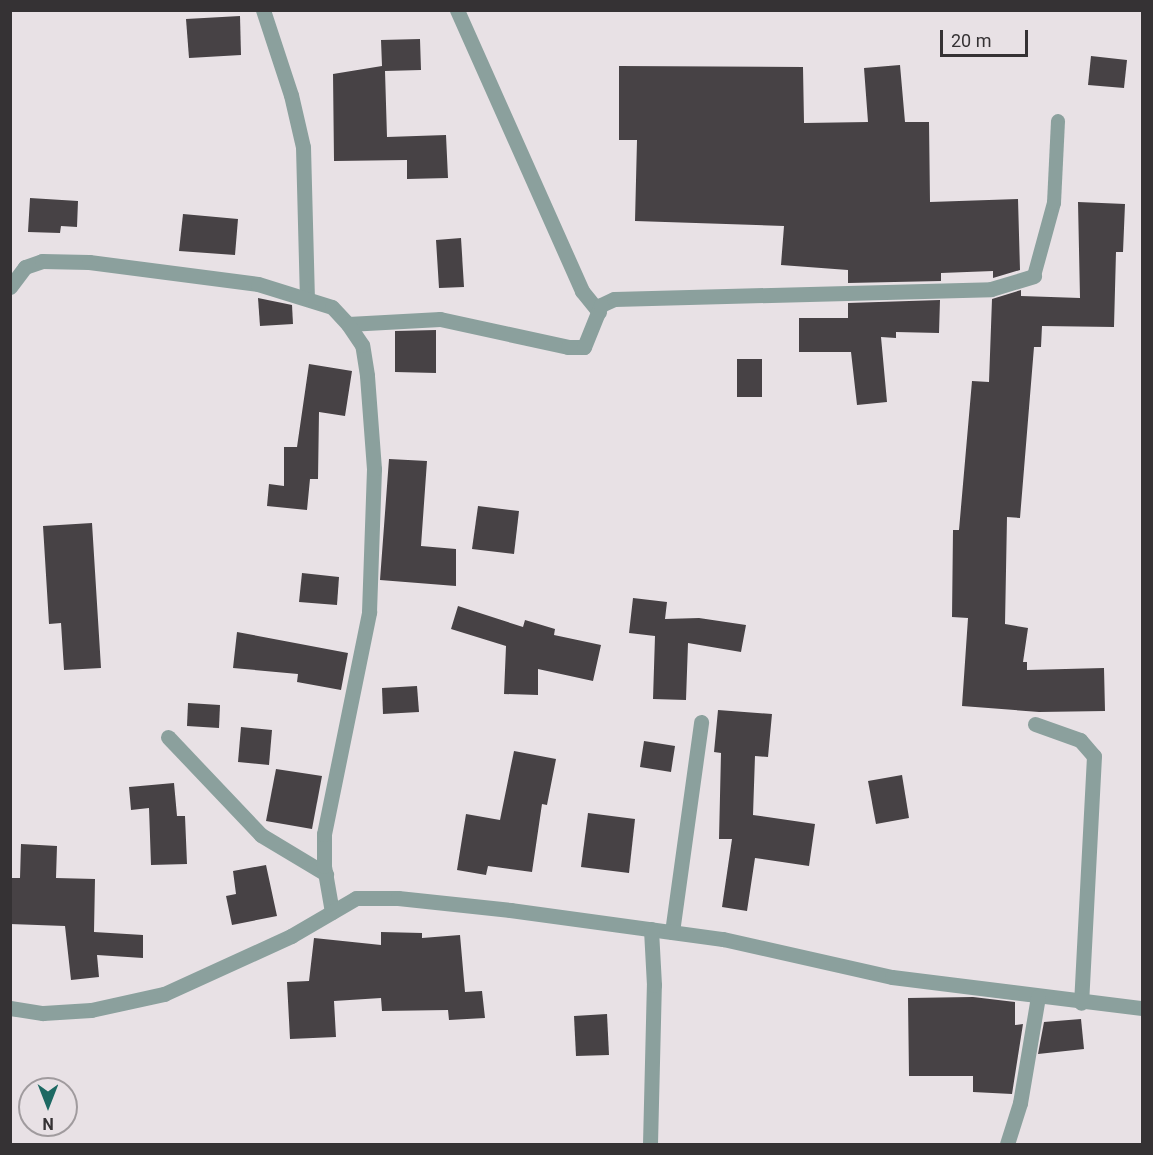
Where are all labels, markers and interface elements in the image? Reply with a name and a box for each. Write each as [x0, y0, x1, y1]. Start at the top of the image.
scale bar [943, 18, 1032, 56]
text: 20 m [951, 30, 991, 51]
north arrow [18, 1077, 78, 1137]
text: N [42, 1114, 54, 1133]

